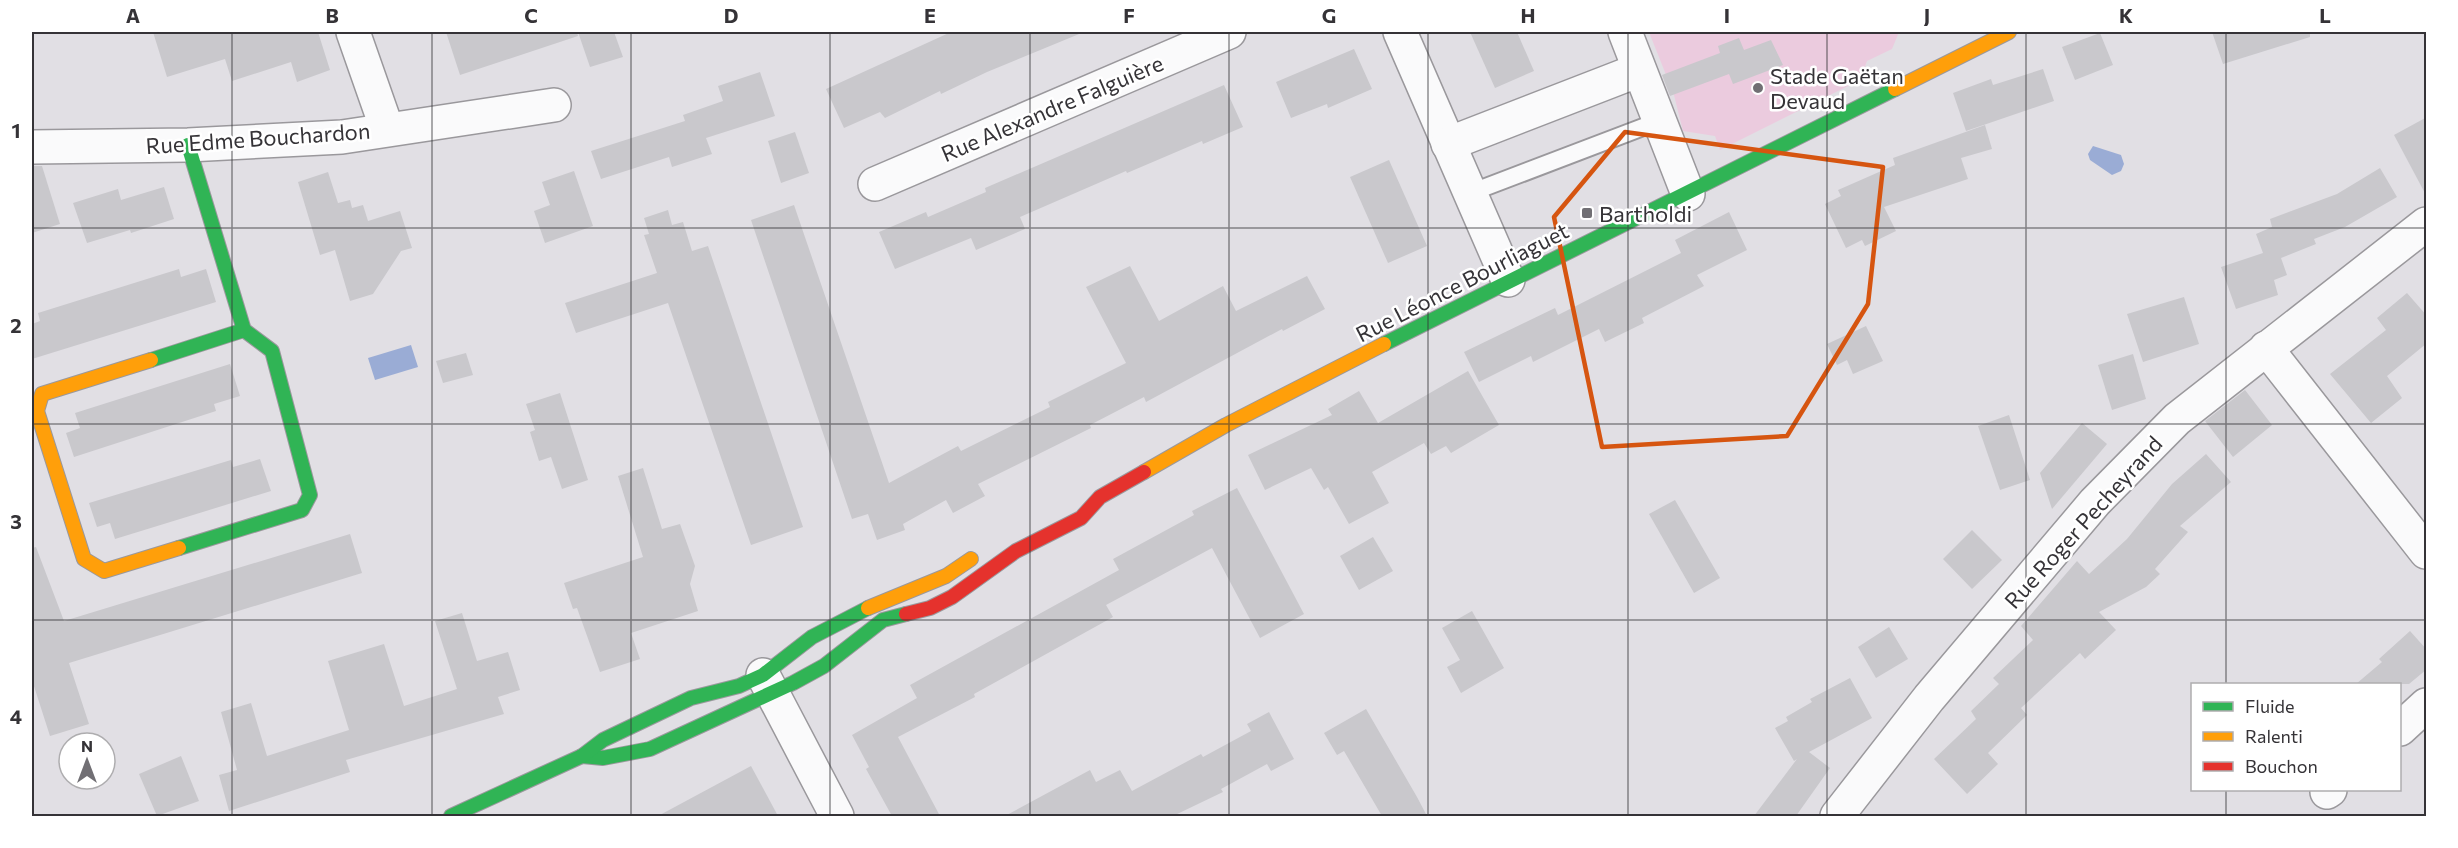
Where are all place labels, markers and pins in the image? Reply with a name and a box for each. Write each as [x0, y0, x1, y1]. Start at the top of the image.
place label: Stade Gaëtan Devaud [1770, 62, 1904, 114]
marker: Stade Gaëtan Devaud [1751, 81, 1765, 95]
place label: Bartholdi [1599, 200, 1692, 227]
marker: Bartholdi [1580, 206, 1594, 220]

